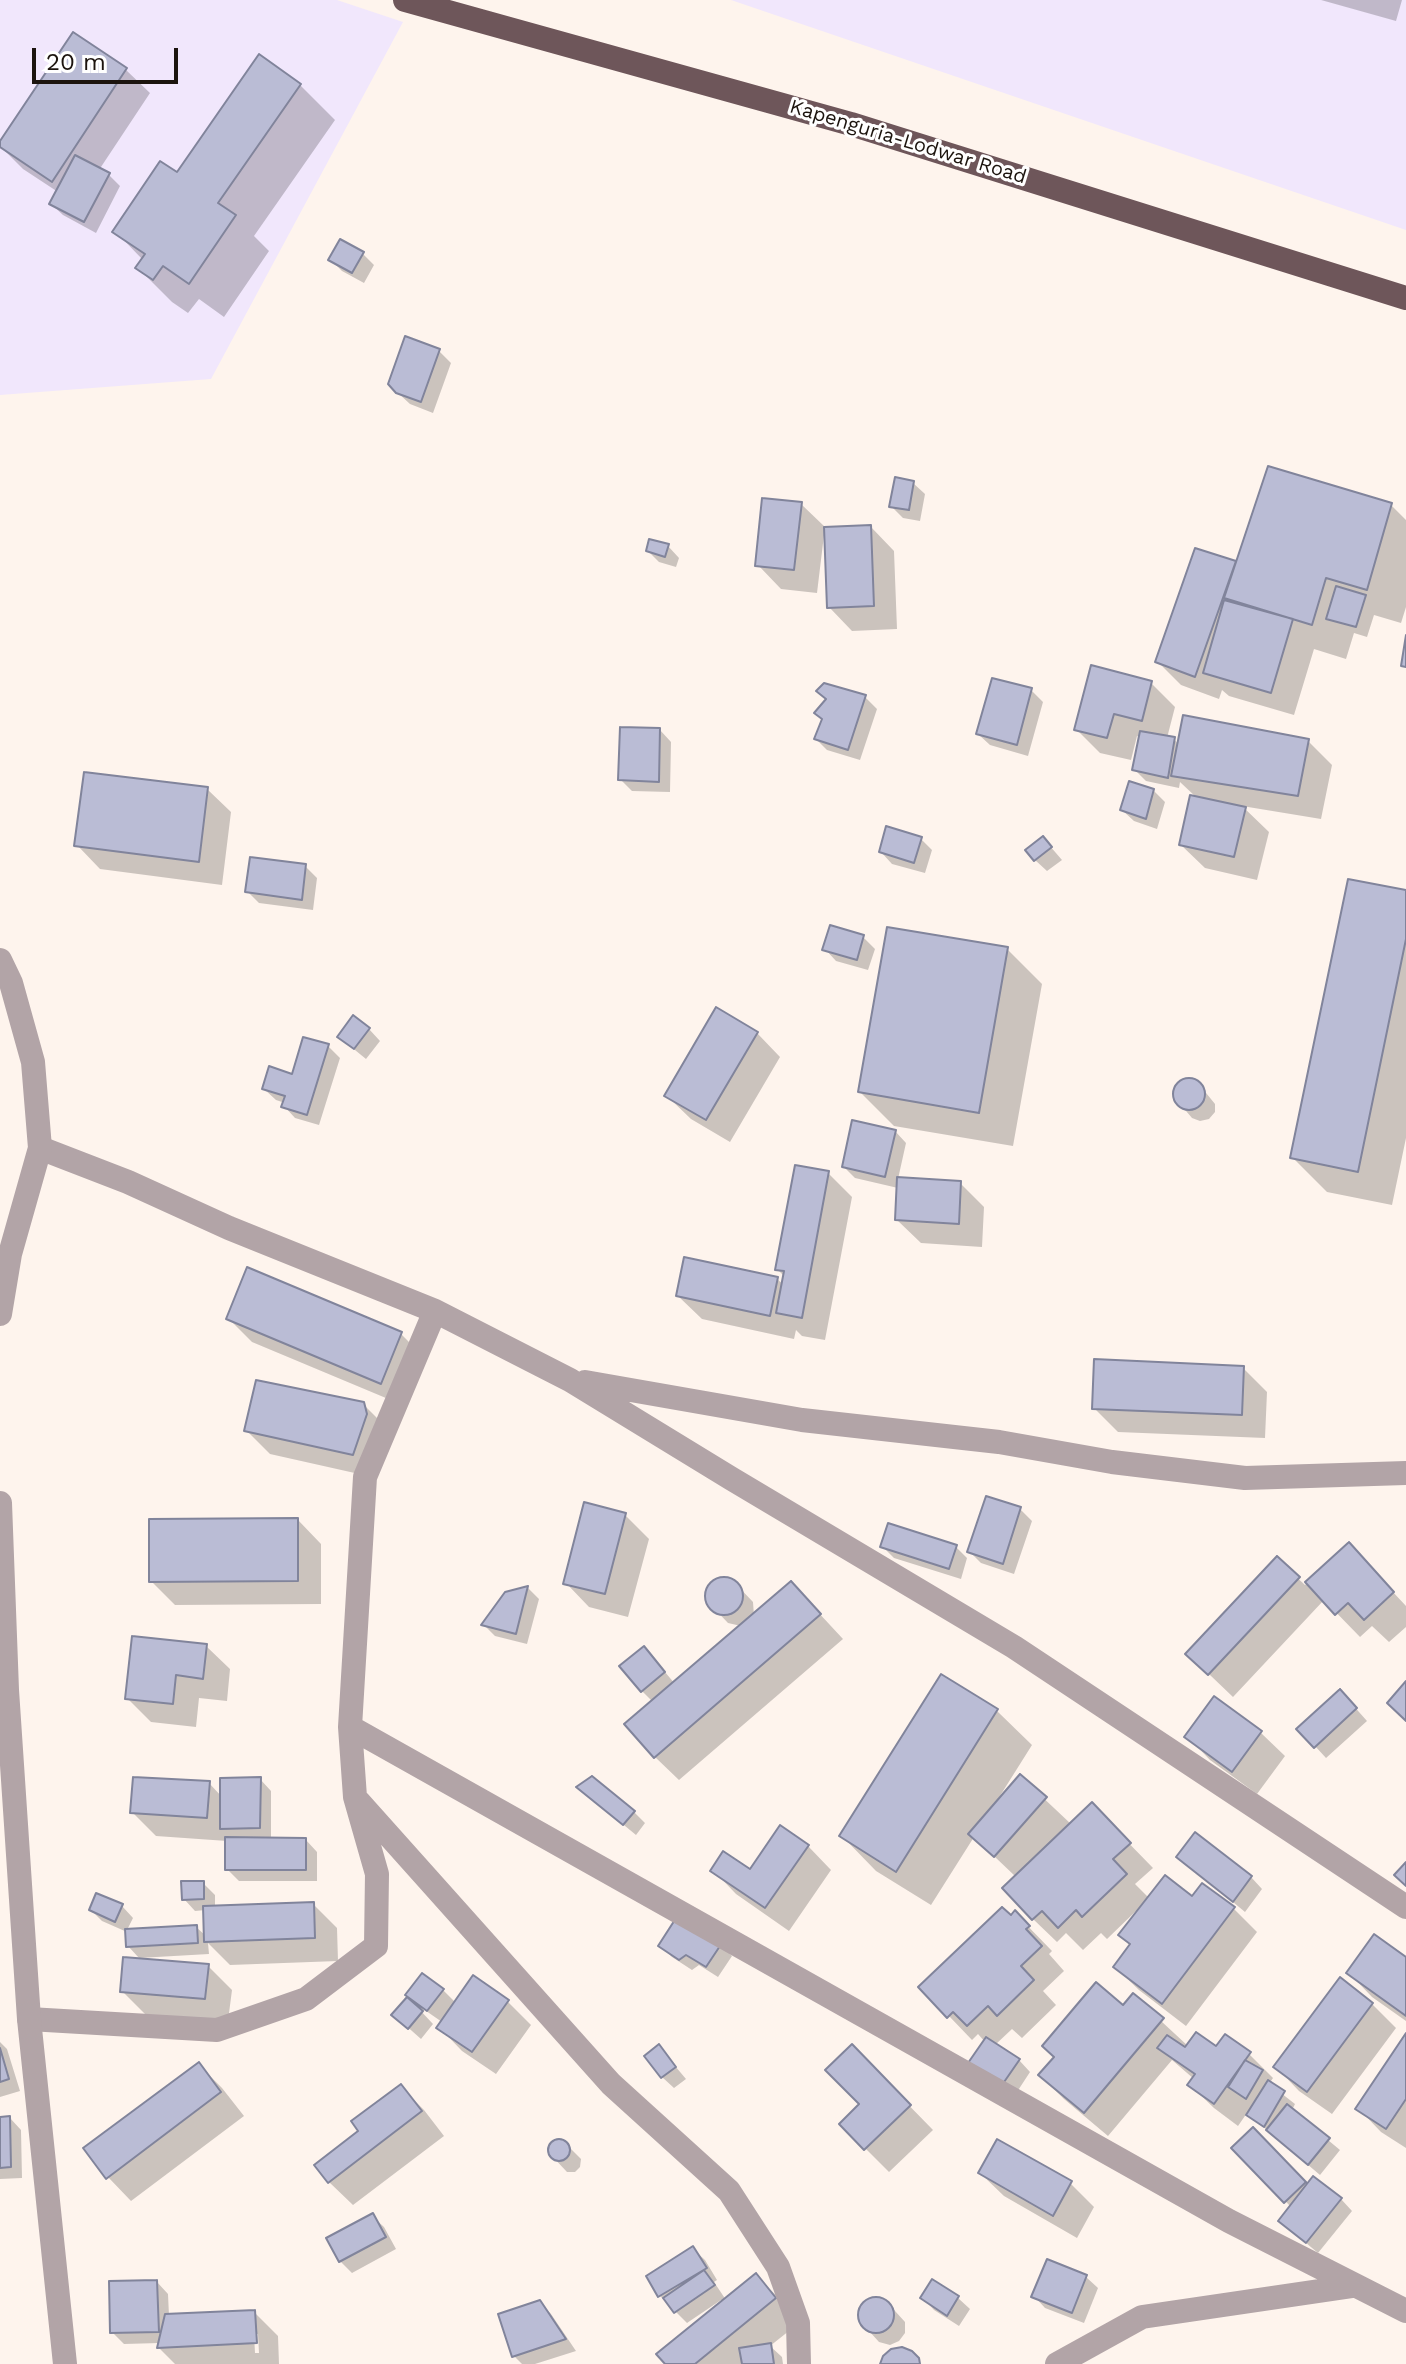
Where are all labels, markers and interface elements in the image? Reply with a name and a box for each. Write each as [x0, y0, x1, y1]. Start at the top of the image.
scale bar [36, 32, 182, 82]
text: 20 m [46, 48, 106, 76]
street label: Kapenguria-Lodwar Road [787, 95, 1029, 189]

